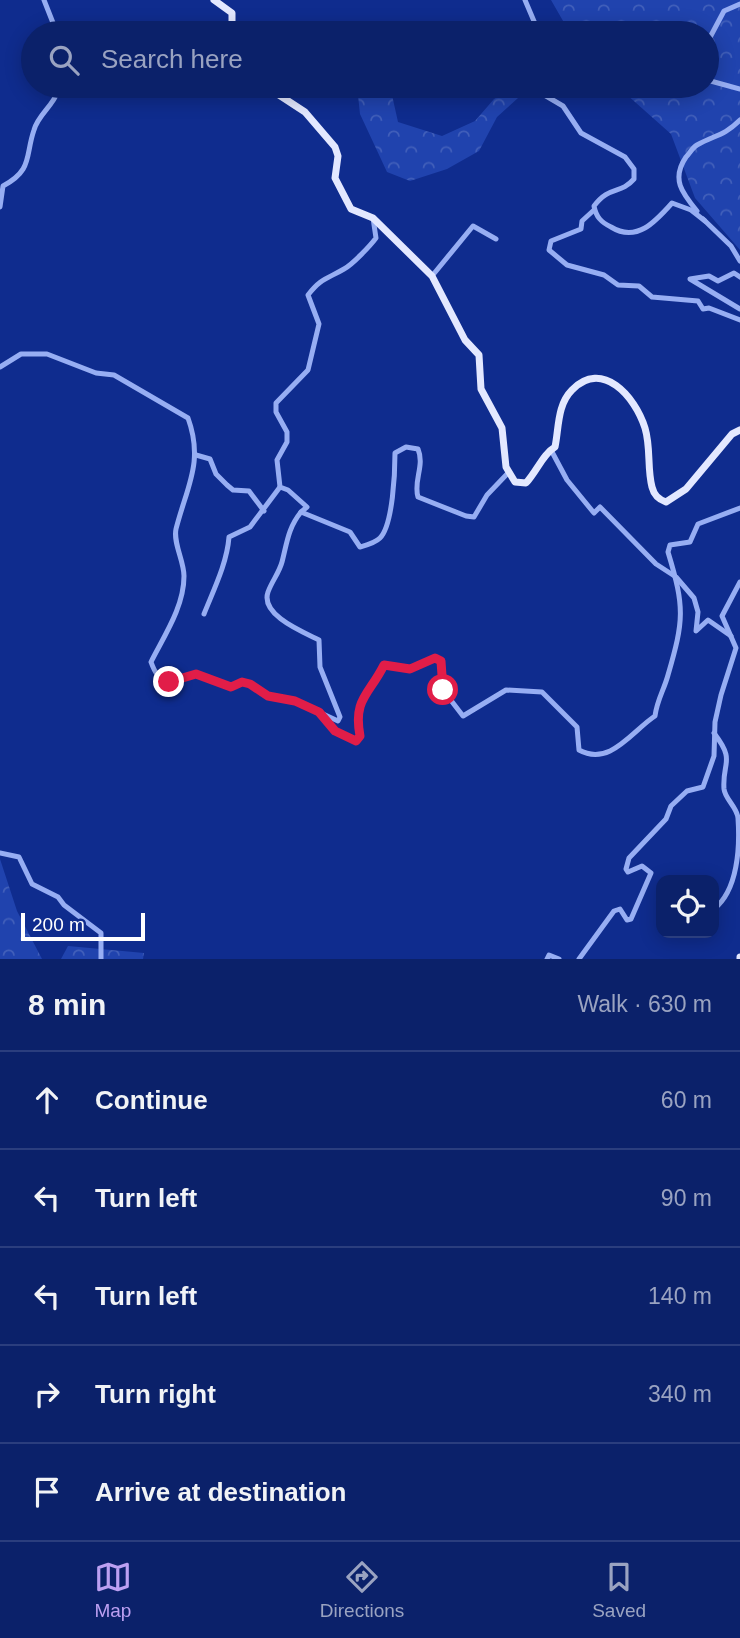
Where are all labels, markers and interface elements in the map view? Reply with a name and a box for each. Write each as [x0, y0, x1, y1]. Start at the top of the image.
search box [21, 21, 719, 98]
icon: search [45, 41, 83, 79]
text: Search here [101, 44, 243, 74]
route end [153, 666, 184, 697]
route start [427, 674, 458, 705]
map controls [656, 875, 719, 938]
button: locate [656, 875, 719, 938]
scale bar [21, 910, 145, 942]
text: 200 m [32, 914, 85, 935]
text: 8 min [28, 988, 106, 1021]
text: Walk · 630 m [577, 991, 712, 1017]
icon: ahead [28, 1081, 66, 1119]
text: Continue [95, 1085, 208, 1115]
text: 60 m [661, 1087, 712, 1113]
icon: left [28, 1179, 66, 1217]
text: Turn left [95, 1183, 197, 1213]
text: 90 m [661, 1185, 712, 1211]
icon: left [28, 1277, 66, 1315]
text: Turn left [95, 1281, 197, 1311]
text: 140 m [648, 1283, 712, 1309]
icon: right [28, 1375, 66, 1413]
text: Turn right [95, 1379, 216, 1409]
text: 340 m [648, 1381, 712, 1407]
icon: arrive [28, 1473, 66, 1511]
text: Arrive at destination [95, 1477, 346, 1507]
tab: Map [94, 1558, 132, 1622]
tab: Directions [320, 1558, 404, 1622]
tab: Saved [592, 1558, 646, 1622]

